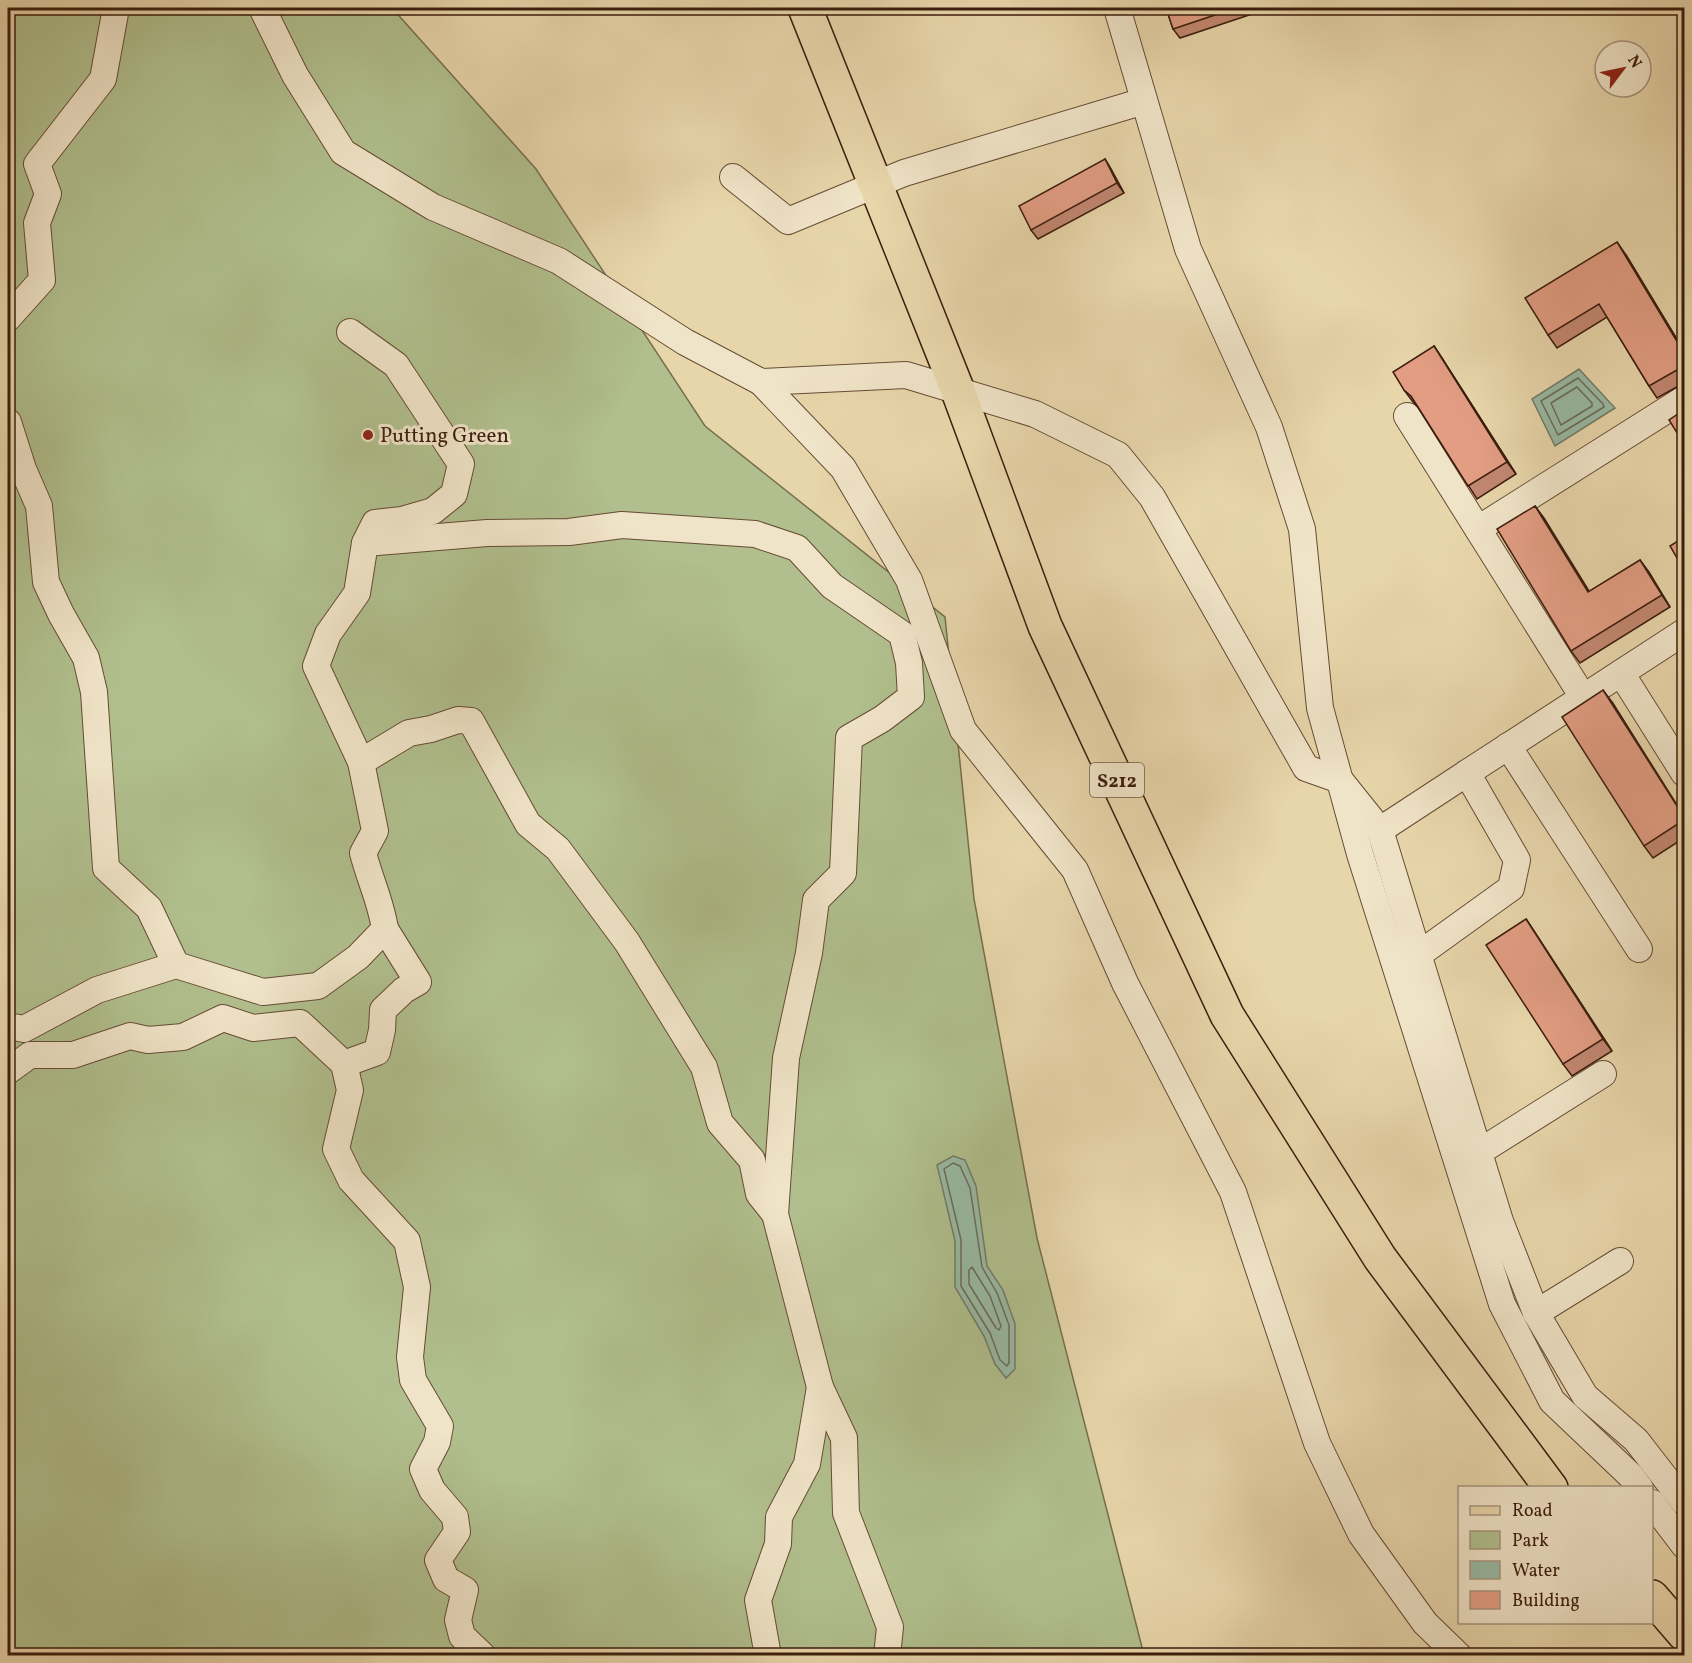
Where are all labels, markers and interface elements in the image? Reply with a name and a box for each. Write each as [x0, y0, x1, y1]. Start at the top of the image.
north arrow [1593, 39, 1653, 99]
text: N [1622, 51, 1647, 73]
place label: Putting Green [380, 422, 509, 451]
marker: Putting Green [361, 428, 375, 442]
road number: S212 [1090, 763, 1144, 797]
legend [1458, 1486, 1653, 1624]
text: Road [1512, 1499, 1553, 1524]
text: Park [1512, 1529, 1549, 1554]
text: Water [1512, 1559, 1560, 1584]
text: Building [1512, 1589, 1580, 1614]

